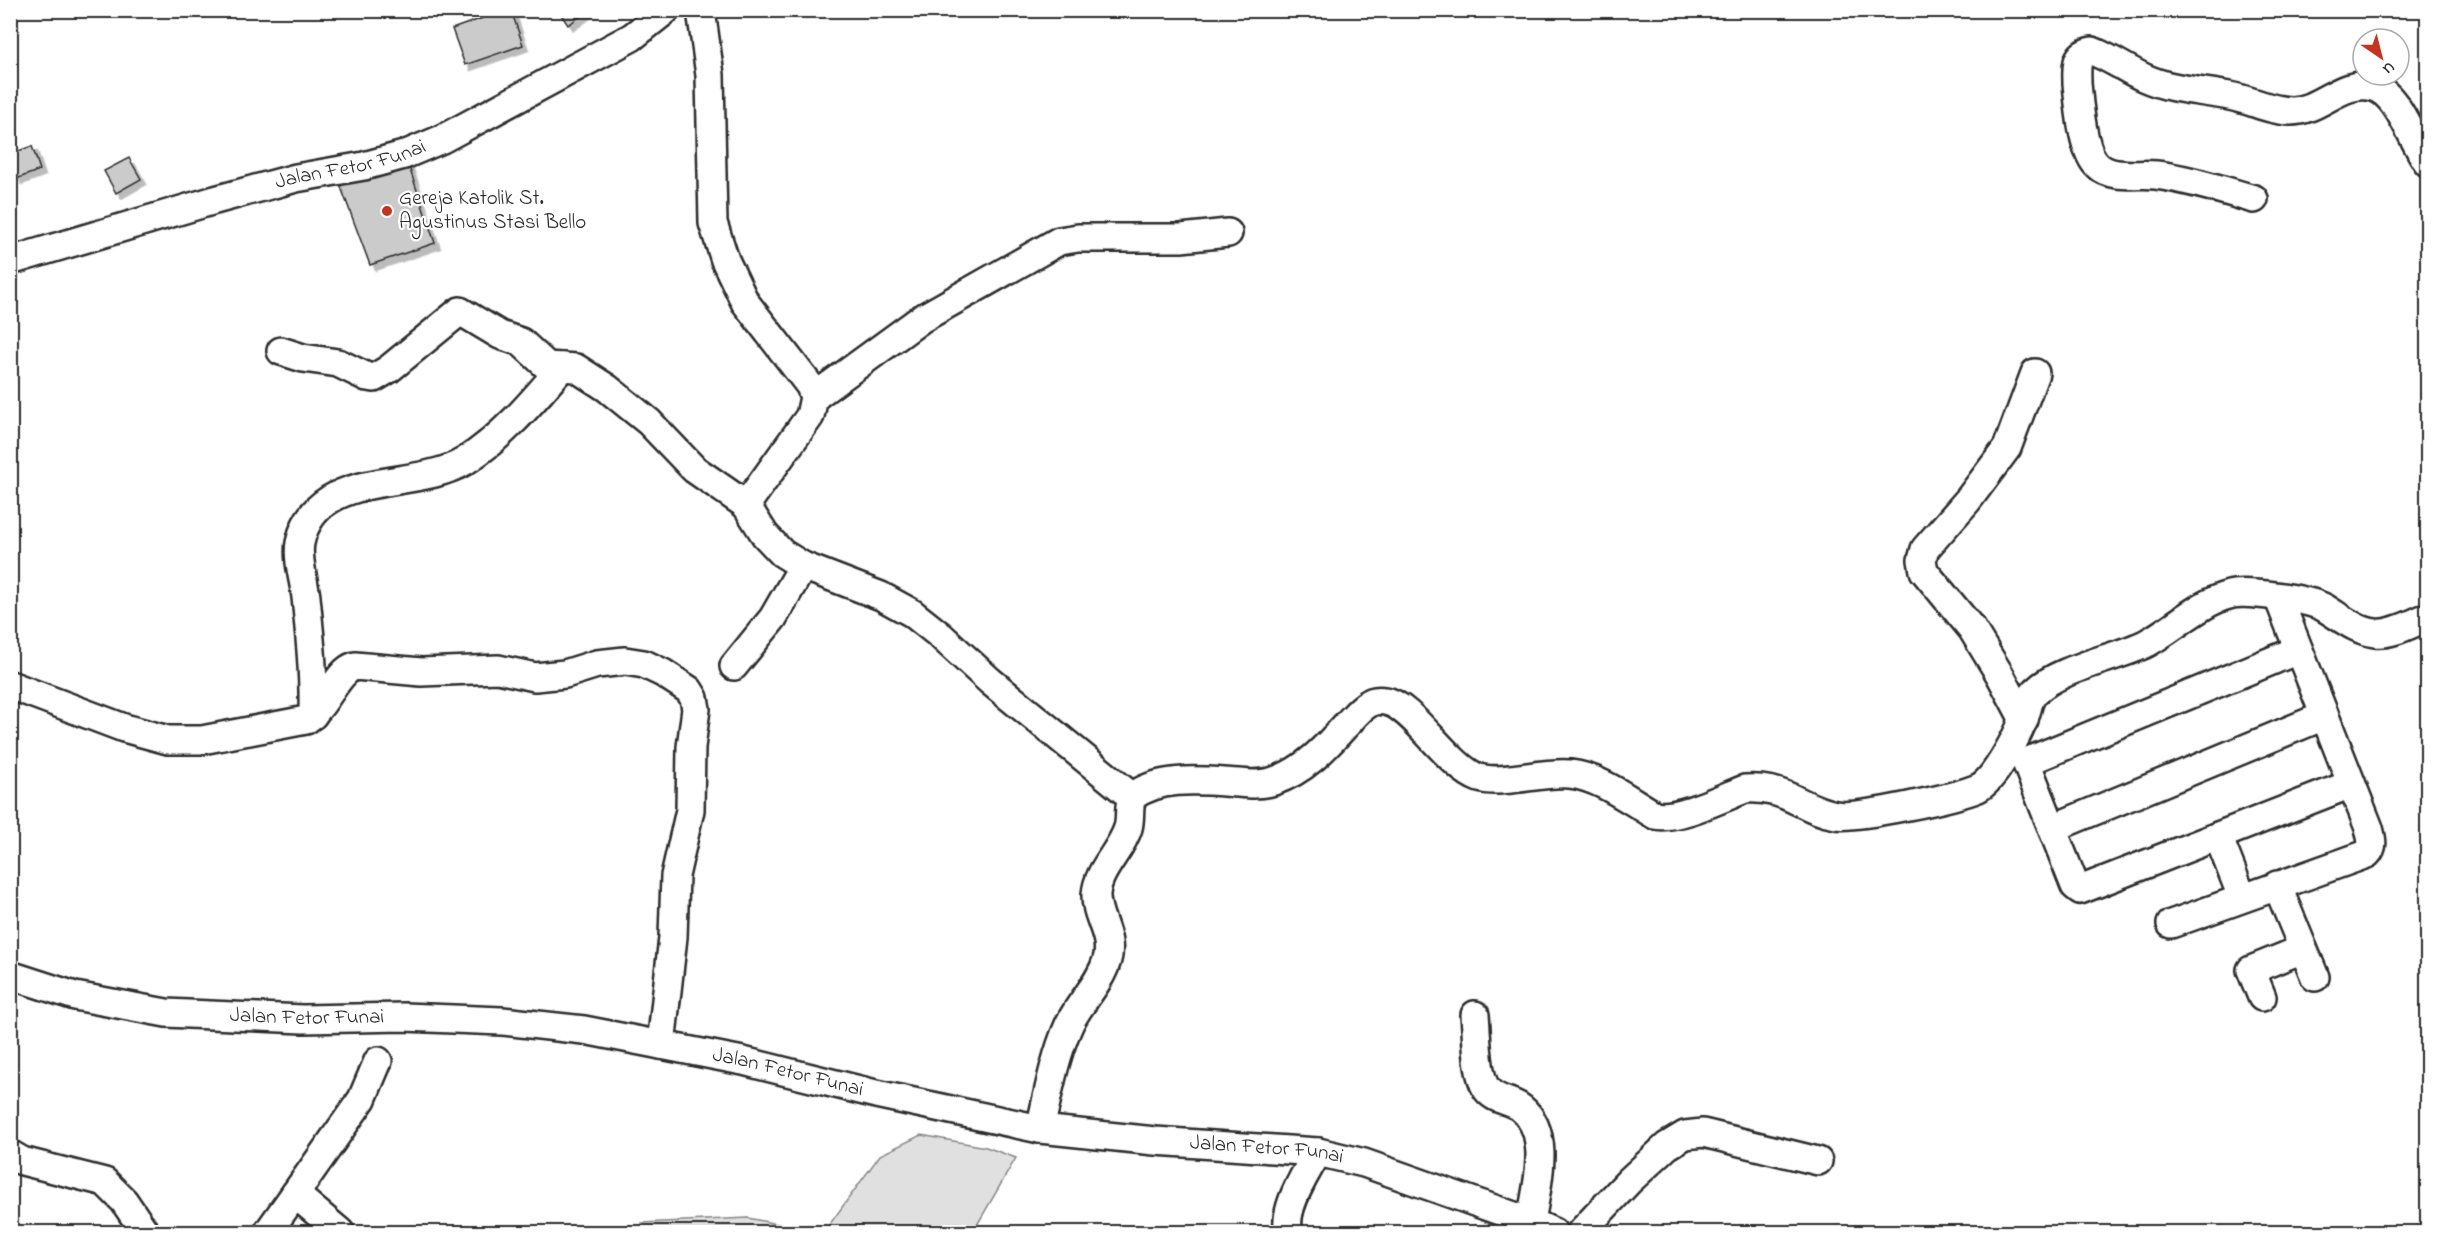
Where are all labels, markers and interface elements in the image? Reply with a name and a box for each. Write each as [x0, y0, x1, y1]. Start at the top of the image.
north arrow [2351, 27, 2411, 87]
text: U [2377, 55, 2399, 80]
street label: Jalan Fetor Funai [272, 132, 431, 198]
place label: Gereja Katolik St. Agustinus Stasi Bello [399, 184, 586, 240]
marker: Gereja Katolik St. Agustinus Stasi Bello [380, 204, 394, 218]
street label: Jalan Fetor Funai [229, 1001, 384, 1034]
street label: Jalan Fetor Funai [710, 1040, 867, 1105]
street label: Jalan Fetor Funai [1189, 1128, 1347, 1173]

